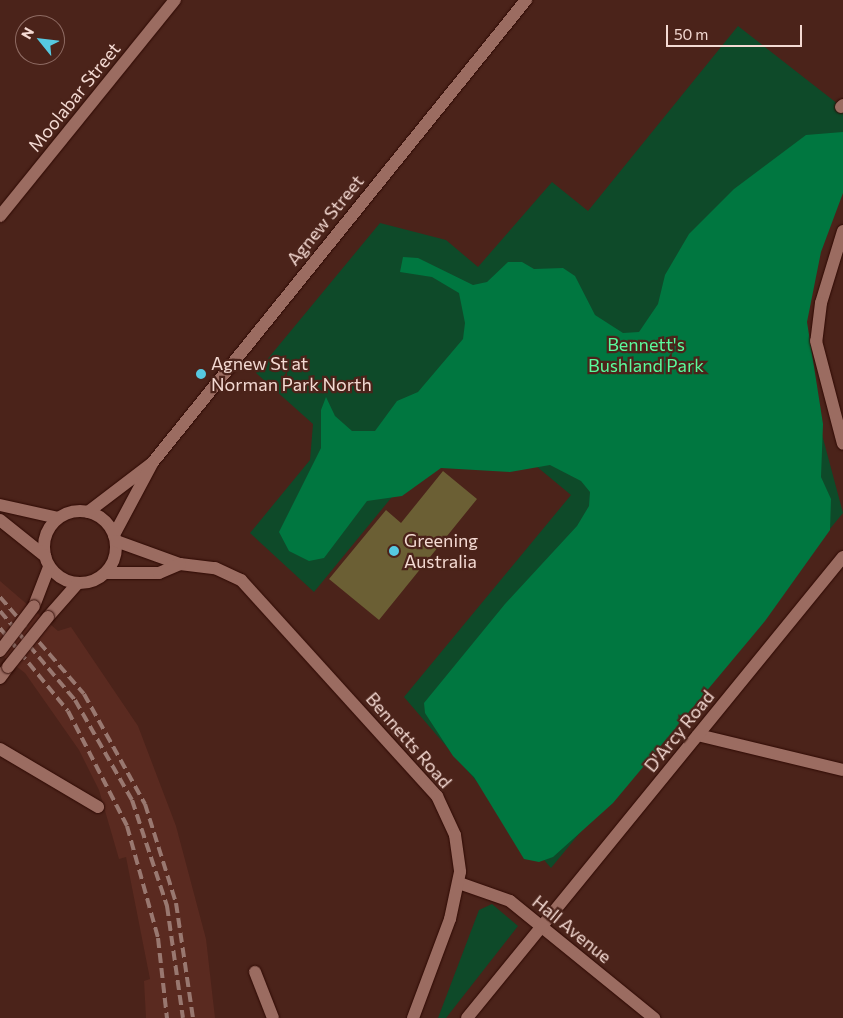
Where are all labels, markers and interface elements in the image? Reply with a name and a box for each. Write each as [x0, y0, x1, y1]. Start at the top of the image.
north arrow [15, 15, 65, 65]
scale bar [668, 15, 804, 47]
text: N [17, 24, 37, 42]
text: 50 m [674, 25, 708, 43]
street label: Moolabar Street [23, 38, 125, 156]
street label: Agnew Street [282, 170, 368, 270]
park label: Bennett's Bushland Park [588, 334, 704, 376]
place label: Agnew St at Norman Park North [211, 353, 372, 396]
marker: Agnew St at Norman Park North [195, 368, 207, 380]
place label: Greening Australia [404, 530, 478, 572]
marker: Greening Australia [388, 545, 400, 557]
street label: D'Arcy Road [639, 686, 719, 776]
street label: Bennetts Road [362, 688, 456, 792]
street label: Hall Avenue [528, 891, 616, 967]

